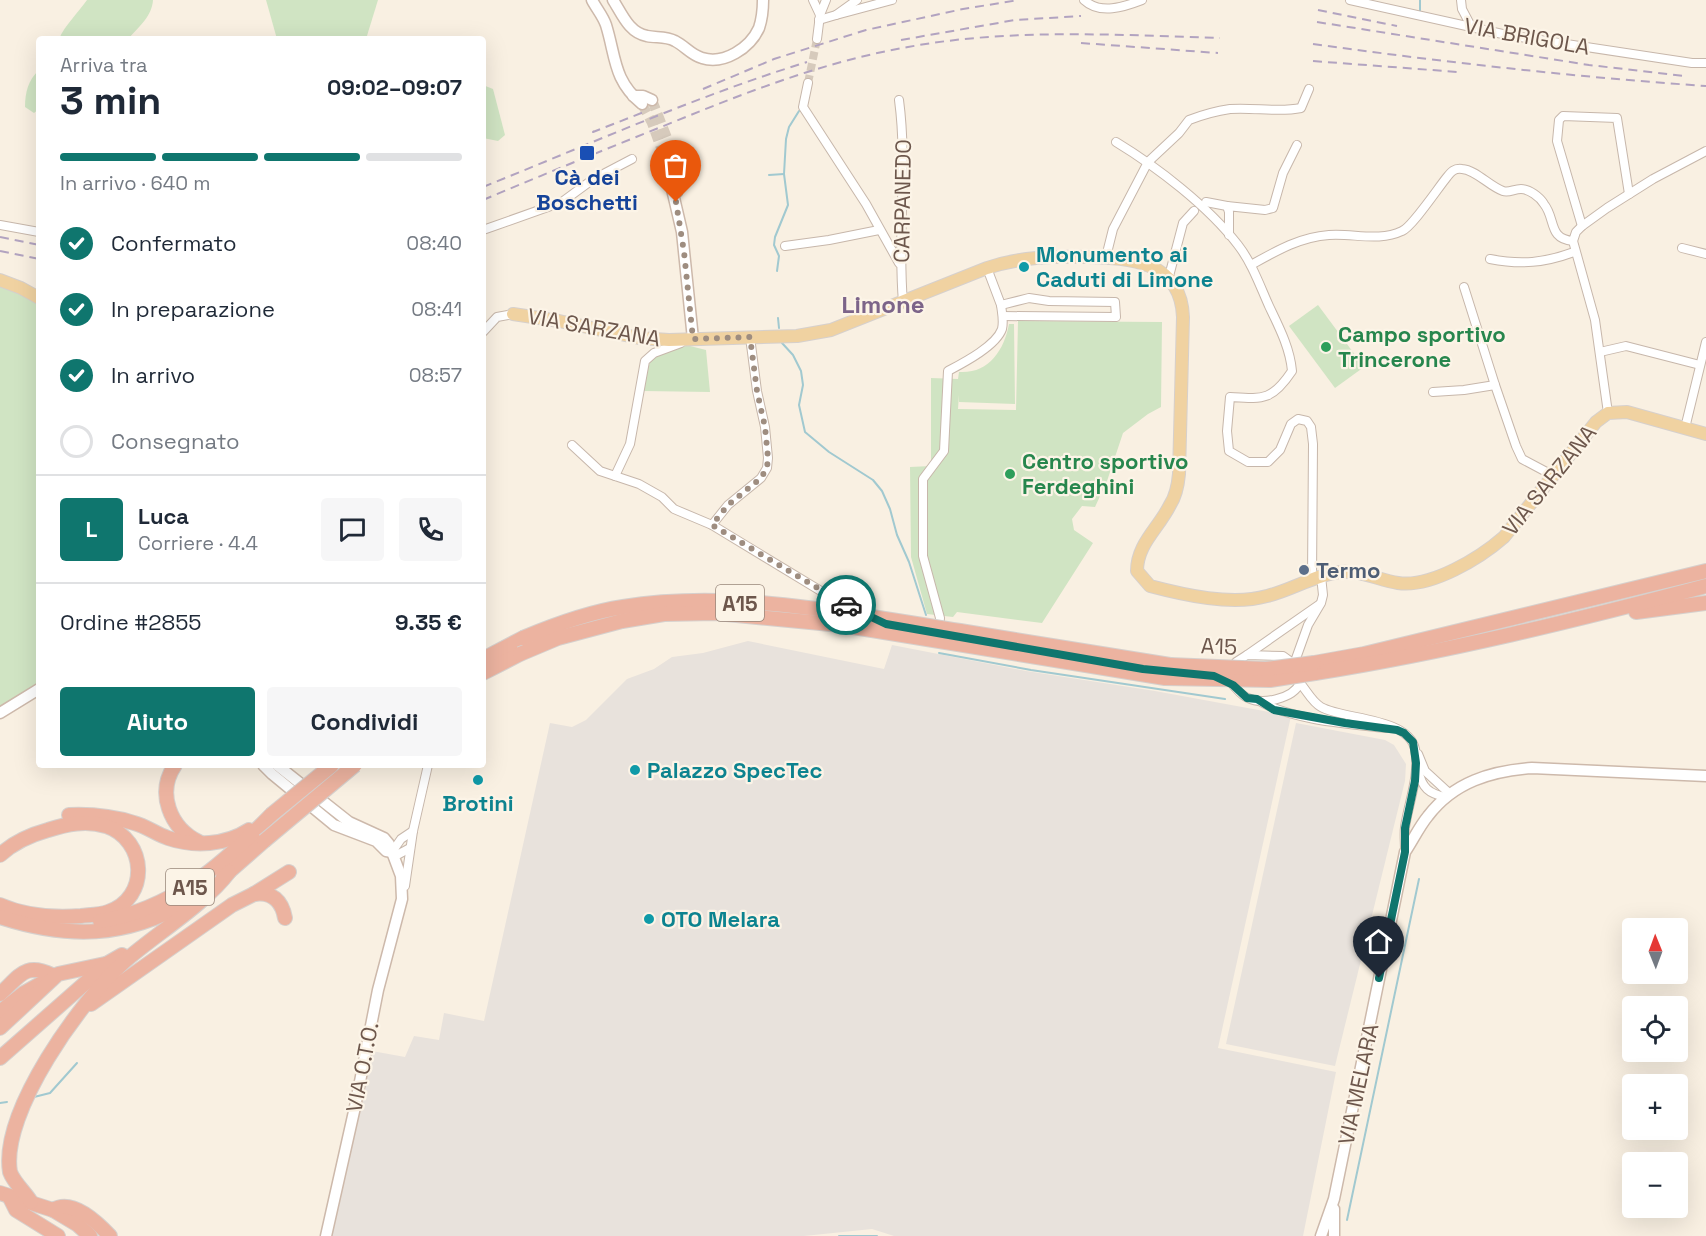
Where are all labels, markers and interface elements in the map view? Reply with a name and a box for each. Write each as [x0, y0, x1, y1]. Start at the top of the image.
street label: VIA BRIGOLA [1462, 11, 1592, 61]
text: Arriva tra [60, 52, 148, 78]
text: 09:02–09:07 [327, 73, 462, 101]
text: 3 min [60, 76, 161, 125]
street label: CARPANEDO [887, 139, 917, 263]
pin [650, 140, 701, 202]
marker: Cà dei Boschetti [578, 144, 596, 162]
icon: bag [659, 149, 692, 182]
place label: Cà dei Boschetti [536, 163, 638, 216]
text: In arrivo · 640 m [60, 170, 210, 196]
icon: check [60, 227, 93, 260]
text: Confermato [111, 229, 237, 257]
text: 08:40 [406, 230, 462, 256]
place label: Monumento ai Caduti di Limone [1036, 240, 1213, 293]
marker: Monumento ai Caduti di Limone [1017, 260, 1031, 274]
district label: Limone [841, 289, 925, 320]
icon: check [60, 293, 93, 326]
text: In preparazione [111, 295, 275, 323]
text: 08:41 [411, 296, 462, 322]
street label: VIA SARZANA [525, 302, 663, 352]
place label: Campo sportivo Trincerone [1338, 320, 1506, 373]
marker: Campo sportivo Trincerone [1319, 340, 1333, 354]
icon: check [60, 359, 93, 392]
text: In arrivo [111, 361, 195, 389]
text: 08:57 [409, 362, 462, 388]
street label: VIA SARZANA [1496, 419, 1602, 541]
text: Consegnato [111, 427, 240, 455]
place label: Centro sportivo Ferdeghini [1022, 447, 1188, 500]
marker: Centro sportivo Ferdeghini [1003, 467, 1017, 481]
button: chat [321, 498, 384, 561]
button: phone [399, 498, 462, 561]
text: Luca [138, 502, 189, 530]
text: L [86, 515, 97, 543]
text: Corriere · 4.4 [138, 530, 258, 556]
place label: Termo [1316, 556, 1381, 584]
marker: Termo [1297, 563, 1311, 577]
courier [816, 575, 876, 635]
road number: A15 [716, 585, 764, 621]
icon: car [830, 589, 863, 622]
text: Ordine #2855 [60, 608, 201, 636]
text: 9.35 € [395, 608, 462, 636]
street label: A15 [1200, 631, 1238, 661]
button: Aiuto [60, 687, 255, 756]
button: Condividi [267, 687, 462, 756]
place label: Palazzo SpecTec [647, 756, 823, 784]
marker: Palazzo SpecTec [628, 763, 642, 777]
marker: Brotini [471, 773, 485, 787]
place label: Brotini [442, 789, 514, 817]
road number: A15 [166, 869, 214, 905]
place label: OTO Melara [661, 905, 780, 933]
marker: OTO Melara [642, 912, 656, 926]
pin [1353, 916, 1404, 978]
north arrow [1622, 918, 1688, 984]
map controls [1622, 918, 1688, 1218]
icon: home [1362, 925, 1395, 958]
button: locate [1622, 996, 1688, 1062]
street label: VIA O.T.O. [340, 1019, 384, 1115]
street label: VIA MELARA [1331, 1021, 1385, 1147]
button: + [1622, 1074, 1688, 1140]
button: − [1622, 1152, 1688, 1218]

